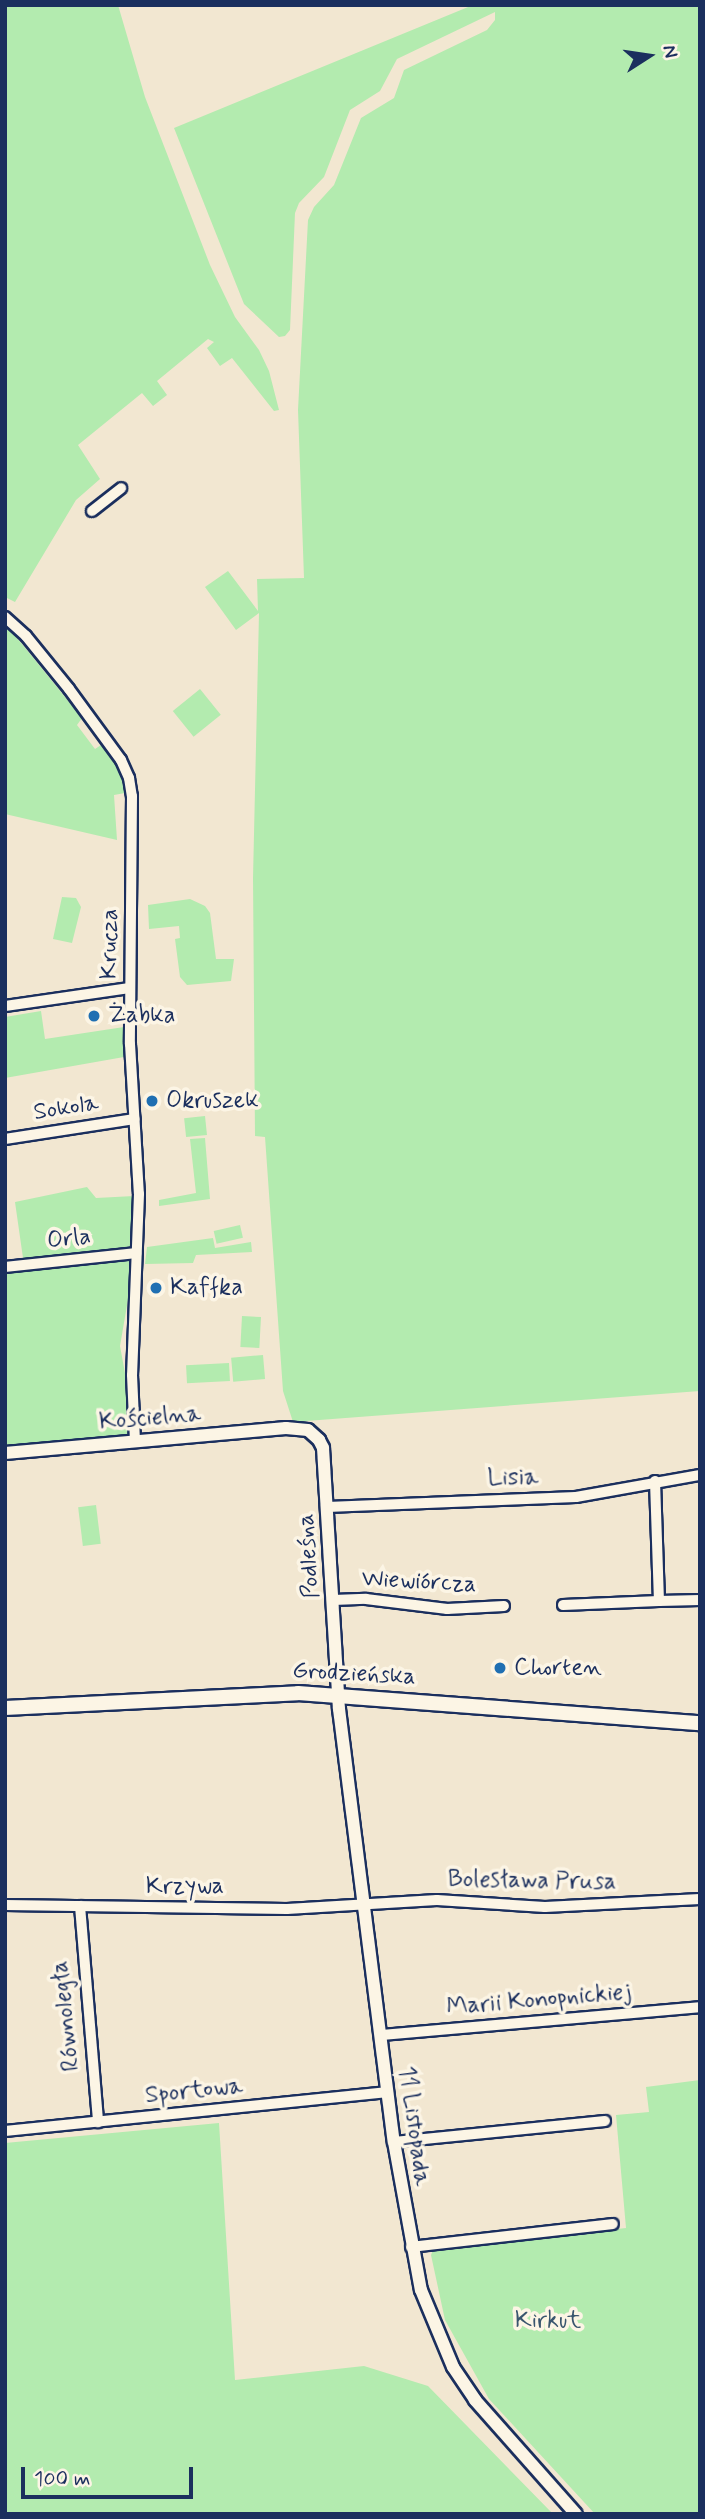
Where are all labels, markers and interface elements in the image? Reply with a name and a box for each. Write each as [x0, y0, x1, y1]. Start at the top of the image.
north arrow [614, 21, 684, 91]
text: N [656, 43, 684, 60]
street label: Krucza [95, 908, 125, 980]
place label: Żabka [108, 1002, 176, 1030]
marker: Żabka [86, 1008, 102, 1024]
place label: Okruszek [166, 1087, 259, 1115]
street label: Sokola [31, 1089, 101, 1127]
marker: Okruszek [144, 1093, 160, 1109]
street label: Orla [46, 1222, 92, 1256]
place label: Kaffka [170, 1274, 243, 1302]
marker: Kaffka [148, 1280, 164, 1296]
street label: Kościelna [98, 1399, 202, 1437]
street label: Lisia [487, 1463, 539, 1493]
street label: Podleśna [292, 1513, 326, 1599]
street label: Wiewiórcza [361, 1565, 477, 1599]
place label: Chorten [514, 1654, 602, 1682]
street label: Grodzieńska [291, 1656, 417, 1692]
marker: Chorten [492, 1660, 508, 1676]
street label: Bolesława Prusa [450, 1865, 614, 1897]
street label: Krzywa [146, 1873, 224, 1901]
street label: Równoległa [46, 1959, 86, 2073]
street label: Marii Konopnickiej [445, 1978, 633, 2022]
street label: 11 Listopada [391, 2064, 437, 2188]
street label: Sportowa [144, 2072, 244, 2110]
park label: Kirkut [515, 2307, 581, 2335]
scale bar [24, 2452, 196, 2496]
text: 100 m [34, 2465, 90, 2493]

